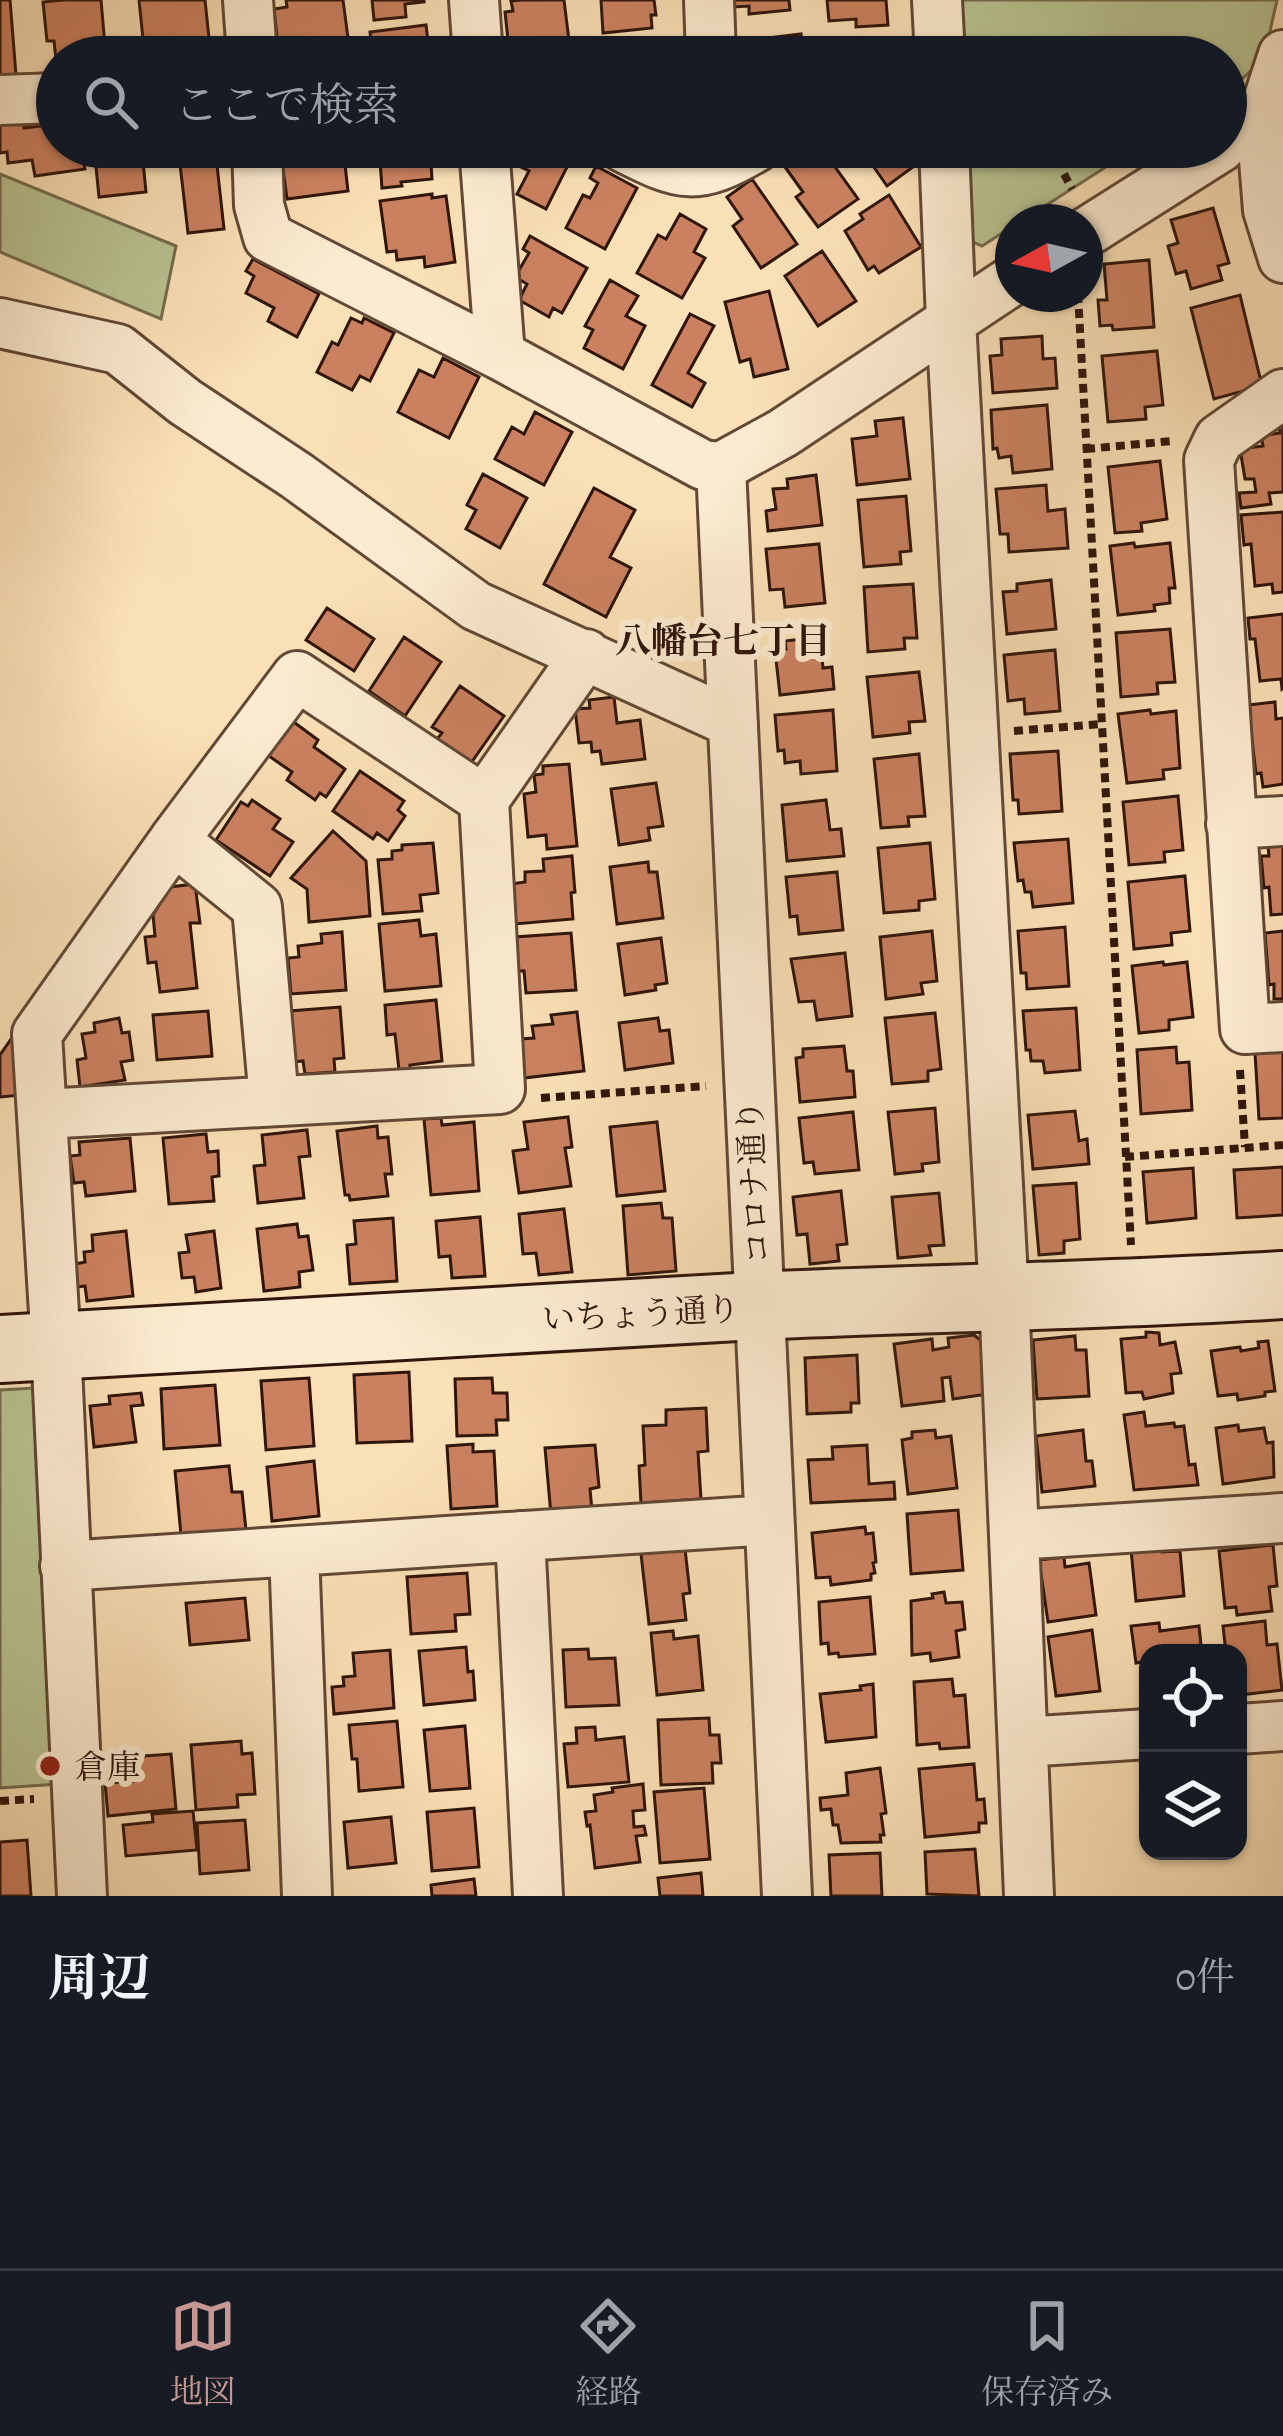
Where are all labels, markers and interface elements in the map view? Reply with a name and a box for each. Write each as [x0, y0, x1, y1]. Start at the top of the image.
search box [36, 36, 1247, 168]
icon: search [78, 69, 144, 135]
text: ここで検索 [174, 74, 399, 136]
north arrow [995, 204, 1103, 312]
district label: 八幡台七丁目 [615, 616, 831, 665]
street label: コロナ通り [727, 1098, 780, 1266]
street label: いちょう通り [541, 1286, 741, 1341]
map controls [1139, 1644, 1247, 1860]
button: locate [1139, 1644, 1247, 1752]
place label: 倉庫 [74, 1744, 140, 1789]
button: layers [1139, 1752, 1247, 1860]
marker: 倉庫 [37, 1753, 63, 1779]
text: 周辺 [48, 1943, 150, 2013]
text: 0件 [1175, 1950, 1235, 2003]
tab: 地図 [170, 2293, 236, 2414]
tab: 経路 [575, 2293, 641, 2414]
tab: 保存済み [981, 2293, 1113, 2414]

